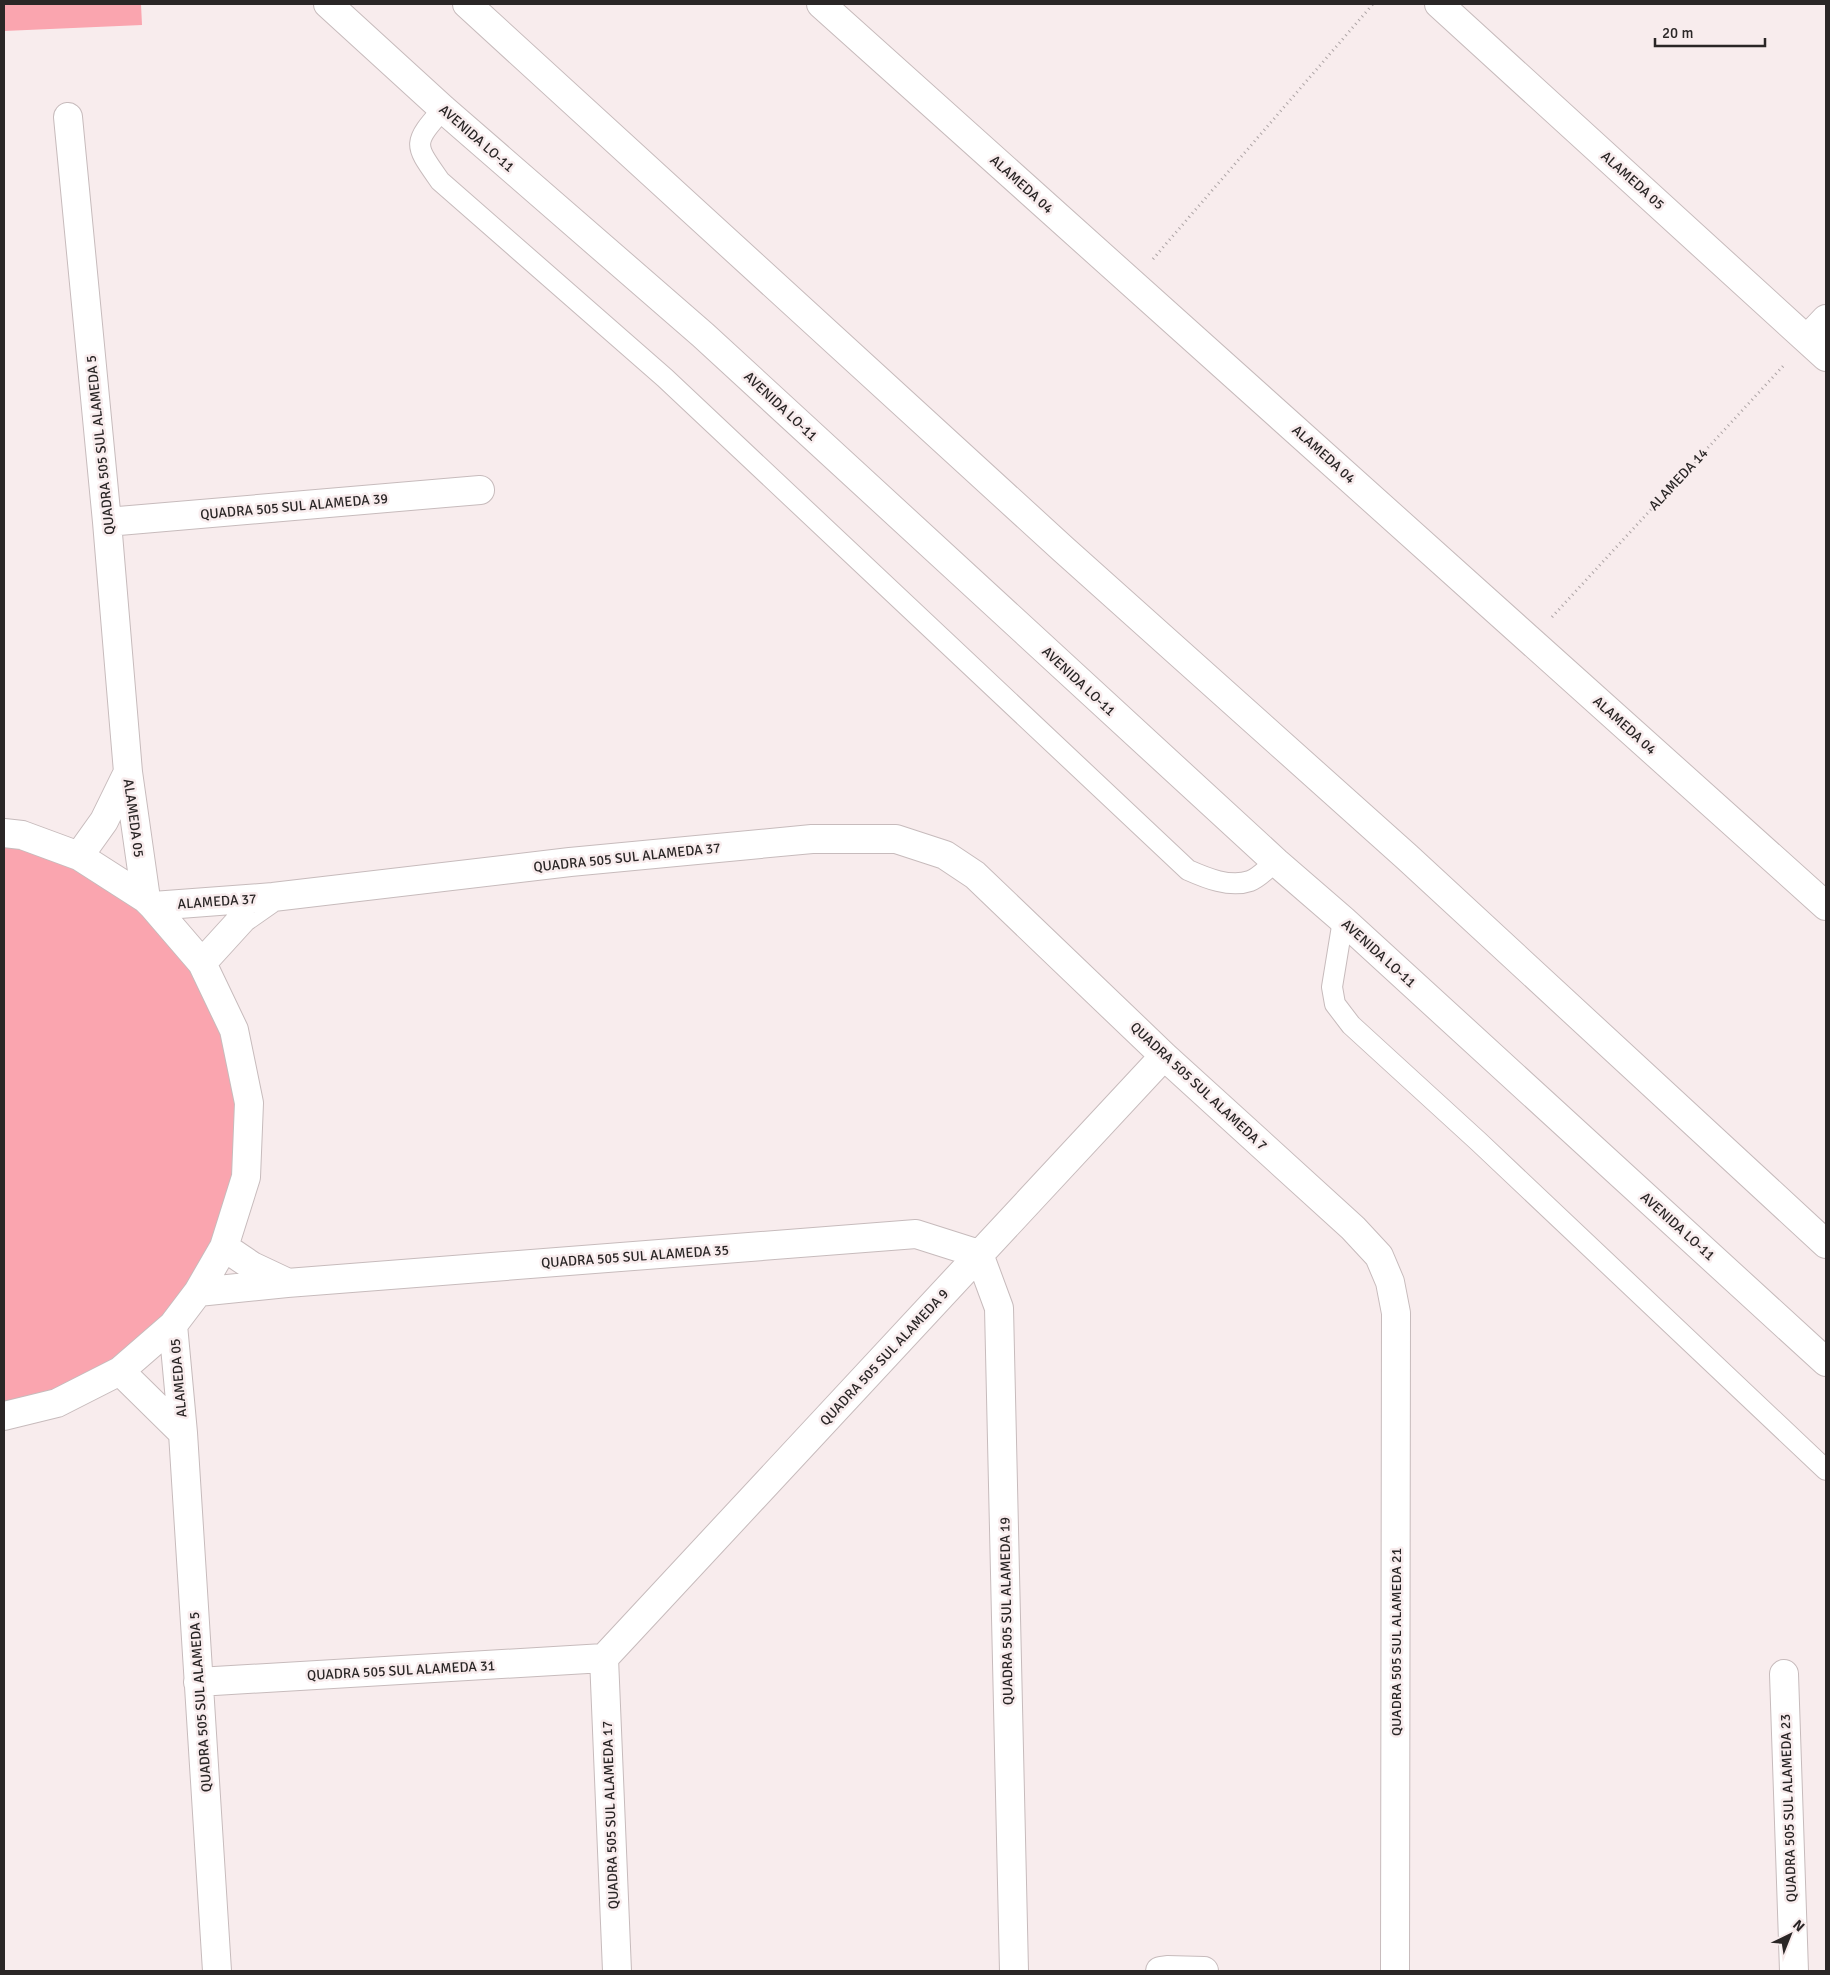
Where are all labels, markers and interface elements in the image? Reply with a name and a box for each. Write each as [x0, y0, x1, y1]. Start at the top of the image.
scale bar [1655, 15, 1765, 47]
text: 20 m [1662, 24, 1693, 42]
street label: AVENIDA LO-11 [436, 101, 518, 176]
street label: ALAMEDA 05 [1598, 148, 1668, 213]
street label: ALAMEDA 04 [987, 152, 1057, 217]
street label: QUADRA 505 SUL ALAMEDA 5 [83, 354, 118, 536]
street label: AVENIDA LO-11 [740, 368, 821, 445]
street label: ALAMEDA 04 [1289, 422, 1359, 487]
street label: ALAMEDA 14 [1645, 444, 1712, 514]
street label: QUADRA 505 SUL ALAMEDA 39 [200, 490, 389, 523]
street label: AVENIDA LO-11 [1038, 643, 1119, 720]
street label: ALAMEDA 04 [1590, 693, 1660, 758]
street label: ALAMEDA 05 [120, 778, 147, 858]
street label: QUADRA 505 SUL ALAMEDA 37 [533, 839, 722, 876]
street label: ALAMEDA 37 [177, 890, 257, 913]
street label: AVENIDA LO-11 [1338, 916, 1419, 991]
street label: QUADRA 505 SUL ALAMEDA 7 [1127, 1019, 1271, 1154]
street label: AVENIDA LO-11 [1637, 1189, 1718, 1264]
street label: QUADRA 505 SUL ALAMEDA 35 [541, 1241, 730, 1272]
street label: QUADRA 505 SUL ALAMEDA 9 [817, 1285, 952, 1429]
street label: ALAMEDA 05 [167, 1338, 190, 1418]
street label: QUADRA 505 SUL ALAMEDA 19 [996, 1517, 1017, 1705]
street label: QUADRA 505 SUL ALAMEDA 21 [1388, 1548, 1405, 1736]
street label: QUADRA 505 SUL ALAMEDA 5 [186, 1611, 215, 1793]
street label: QUADRA 505 SUL ALAMEDA 31 [307, 1657, 495, 1684]
street label: QUADRA 505 SUL ALAMEDA 23 [1777, 1714, 1800, 1902]
street label: QUADRA 505 SUL ALAMEDA 17 [599, 1721, 622, 1909]
north arrow [1765, 1910, 1815, 1960]
text: N [1789, 1916, 1808, 1935]

